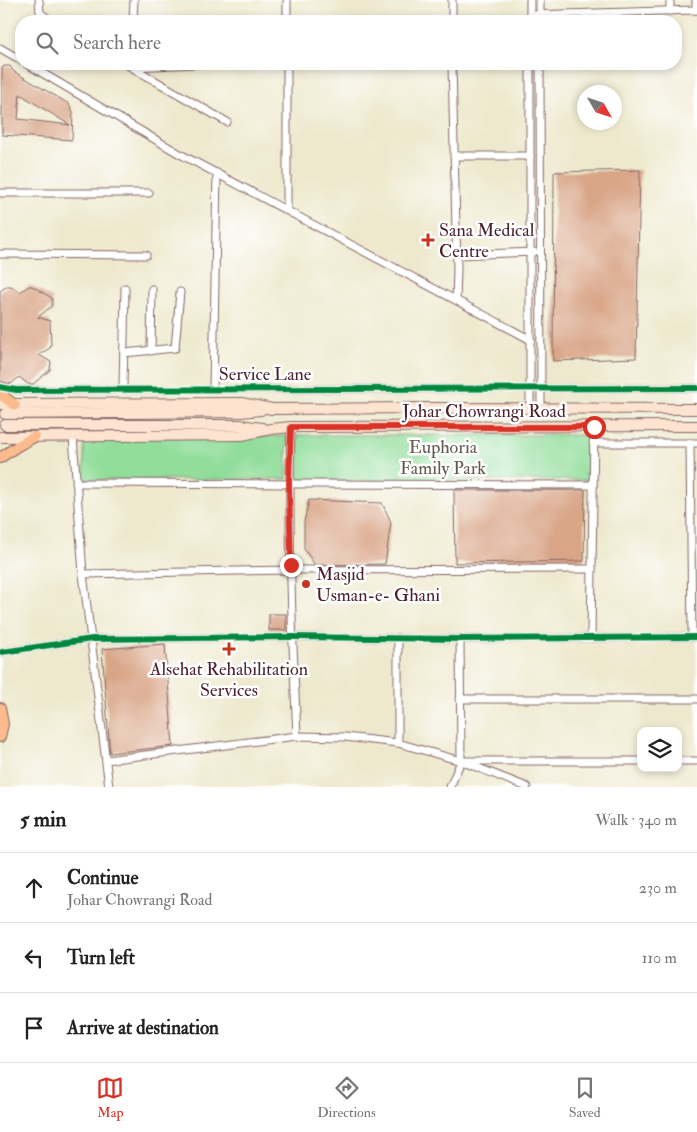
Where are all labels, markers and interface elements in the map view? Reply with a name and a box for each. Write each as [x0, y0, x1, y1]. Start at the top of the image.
search box [15, 15, 682, 70]
icon: search [33, 29, 61, 57]
text: Search here [73, 31, 161, 55]
north arrow [577, 85, 622, 130]
place label: Sana Medical Centre [439, 219, 535, 263]
marker: Sana Medical Centre [421, 233, 435, 247]
street label: Service Lane [219, 363, 312, 386]
street label: Johar Chowrangi Road [401, 400, 566, 423]
route start [583, 416, 606, 439]
park label: Euphoria Family Park [400, 436, 486, 480]
route end [280, 554, 303, 577]
place label: Masjid Usman-e- Ghani [316, 563, 440, 607]
marker: Masjid Usman-e- Ghani [300, 578, 312, 590]
marker: Alsehat Rehabilitation Services [222, 642, 236, 656]
place label: Alsehat Rehabilitation Services [149, 658, 308, 702]
map controls [637, 727, 682, 772]
button: layers [637, 727, 682, 772]
text: 5 min [20, 806, 66, 833]
text: Walk · 340 m [595, 810, 677, 830]
text: Continue [67, 866, 138, 890]
icon: ahead [20, 874, 48, 902]
text: 230 m [639, 878, 677, 898]
text: Johar Chowrangi Road [67, 890, 212, 910]
icon: left [20, 944, 48, 972]
text: Turn left [67, 946, 135, 970]
text: 110 m [642, 948, 677, 968]
icon: arrive [20, 1014, 48, 1042]
text: Arrive at destination [67, 1016, 219, 1040]
tab: Map [96, 1074, 124, 1121]
tab: Directions [317, 1074, 376, 1121]
tab: Saved [569, 1074, 601, 1121]

